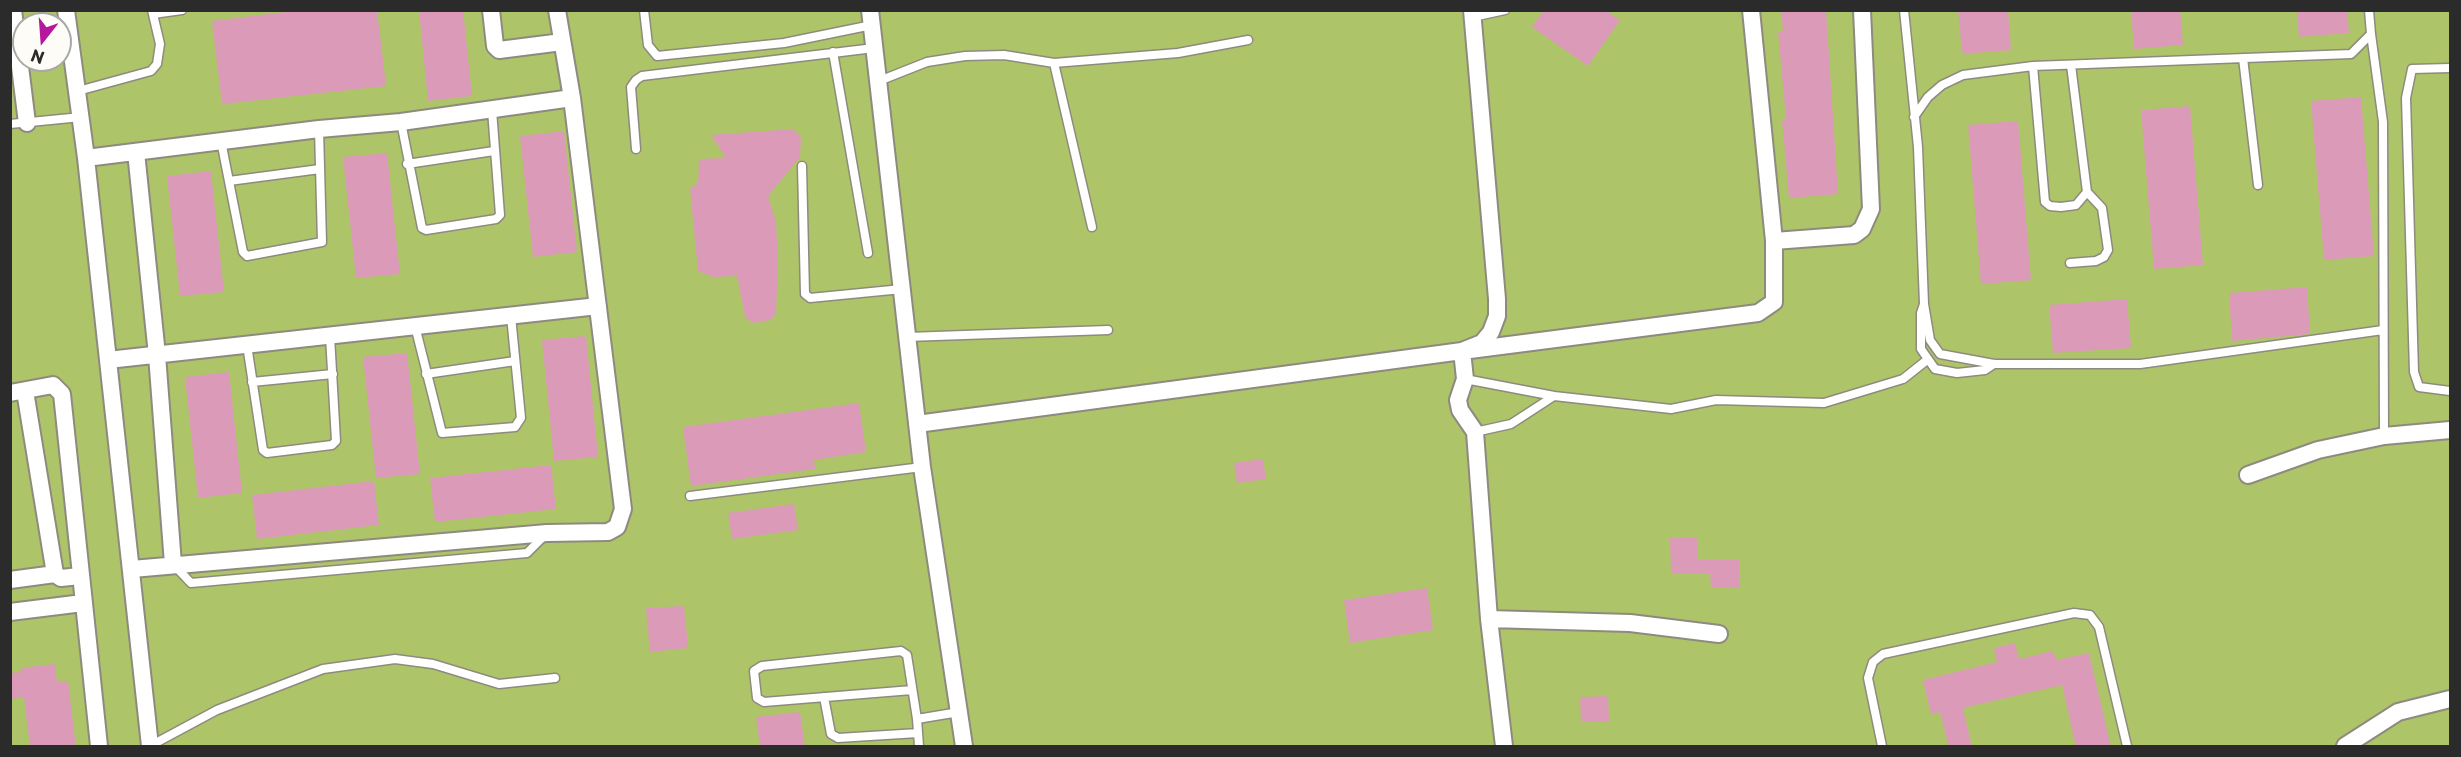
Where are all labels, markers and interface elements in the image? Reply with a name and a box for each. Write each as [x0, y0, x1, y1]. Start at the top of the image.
north arrow [12, 12, 72, 72]
text: N [28, 44, 47, 71]

